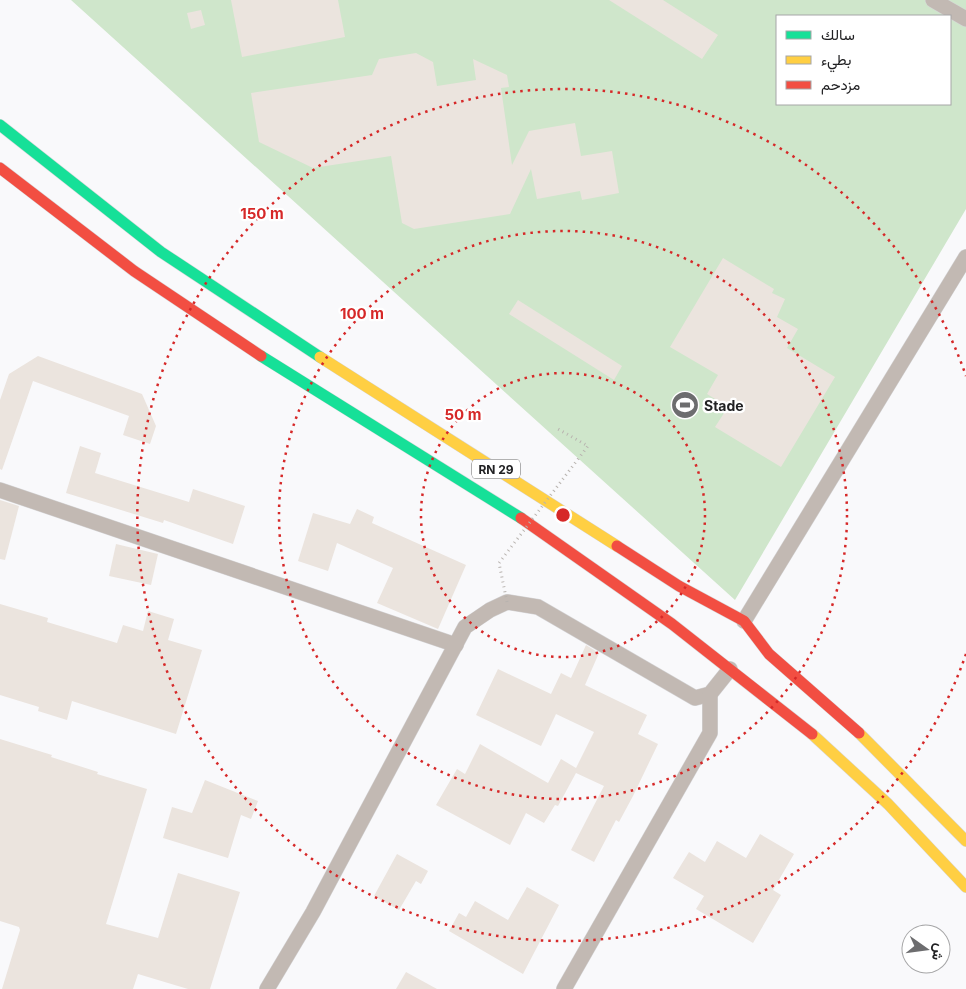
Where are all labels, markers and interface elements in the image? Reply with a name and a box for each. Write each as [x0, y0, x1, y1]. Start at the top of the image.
legend [776, 15, 951, 105]
text: سالك [821, 25, 855, 44]
text: بطيء [821, 50, 851, 73]
text: مزدحم [821, 75, 860, 95]
text: 150 m [240, 204, 284, 223]
text: 100 m [340, 304, 384, 323]
sports icon: Stade [670, 390, 700, 420]
place label: Stade [704, 397, 744, 414]
text: 50 m [445, 405, 481, 424]
road number: RN 29 [472, 459, 520, 478]
centre of rings [554, 506, 572, 524]
north arrow [901, 924, 951, 974]
text: ش [928, 942, 949, 963]

